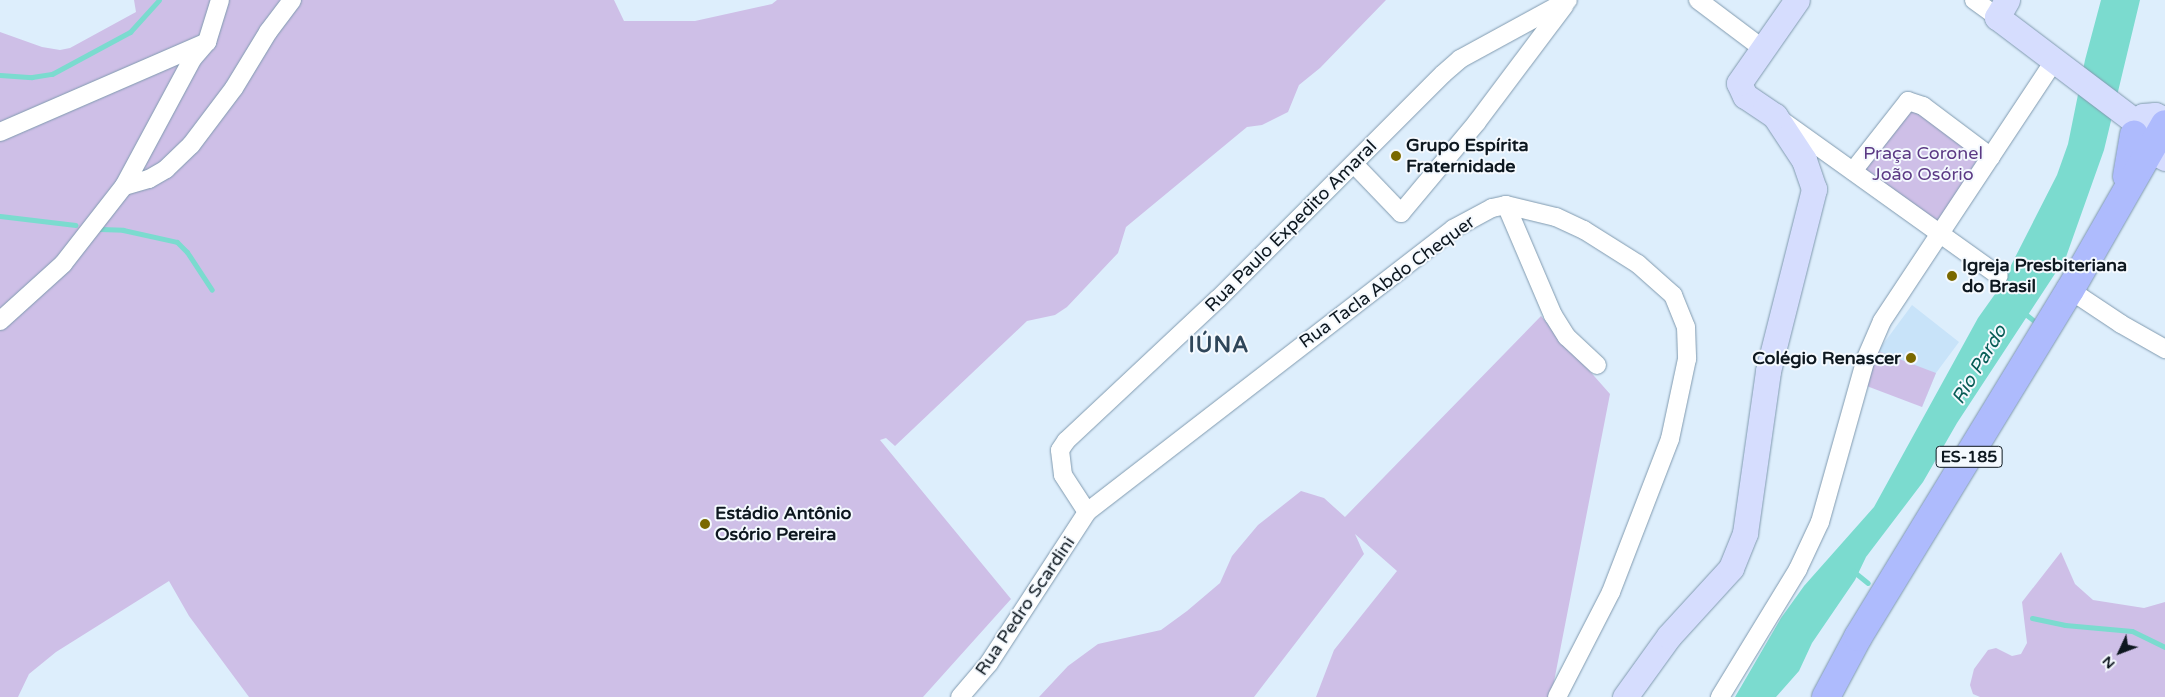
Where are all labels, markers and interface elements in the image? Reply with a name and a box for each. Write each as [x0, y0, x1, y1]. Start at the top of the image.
place label: Grupo Espírita Fraternidade [1406, 135, 1529, 178]
street label: Rua Paulo Expedito Amaral [1201, 136, 1381, 316]
park label: Praça Coronel João Osório [1863, 143, 1983, 186]
marker: Grupo Espírita Fraternidade [1390, 150, 1402, 162]
street label: Rua Tacla Abdo Chequer [1295, 211, 1479, 353]
place label: Igreja Presbiteriana do Brasil [1962, 255, 2127, 298]
marker: Igreja Presbiteriana do Brasil [1946, 270, 1958, 282]
water label: Rio Pardo [1948, 321, 2012, 409]
district label: IÚNA [1188, 333, 1250, 359]
place label: Colégio Renascer [1752, 347, 1901, 369]
marker: Colégio Renascer [1905, 352, 1917, 364]
road number: ES-185 [1935, 444, 2003, 471]
place label: Estádio Antônio Osório Pereira [715, 503, 852, 546]
marker: Estádio Antônio Osório Pereira [699, 518, 711, 530]
street label: Rua Pedro Scardini [970, 532, 1080, 680]
north arrow [2095, 627, 2145, 677]
text: N [2099, 653, 2119, 672]

